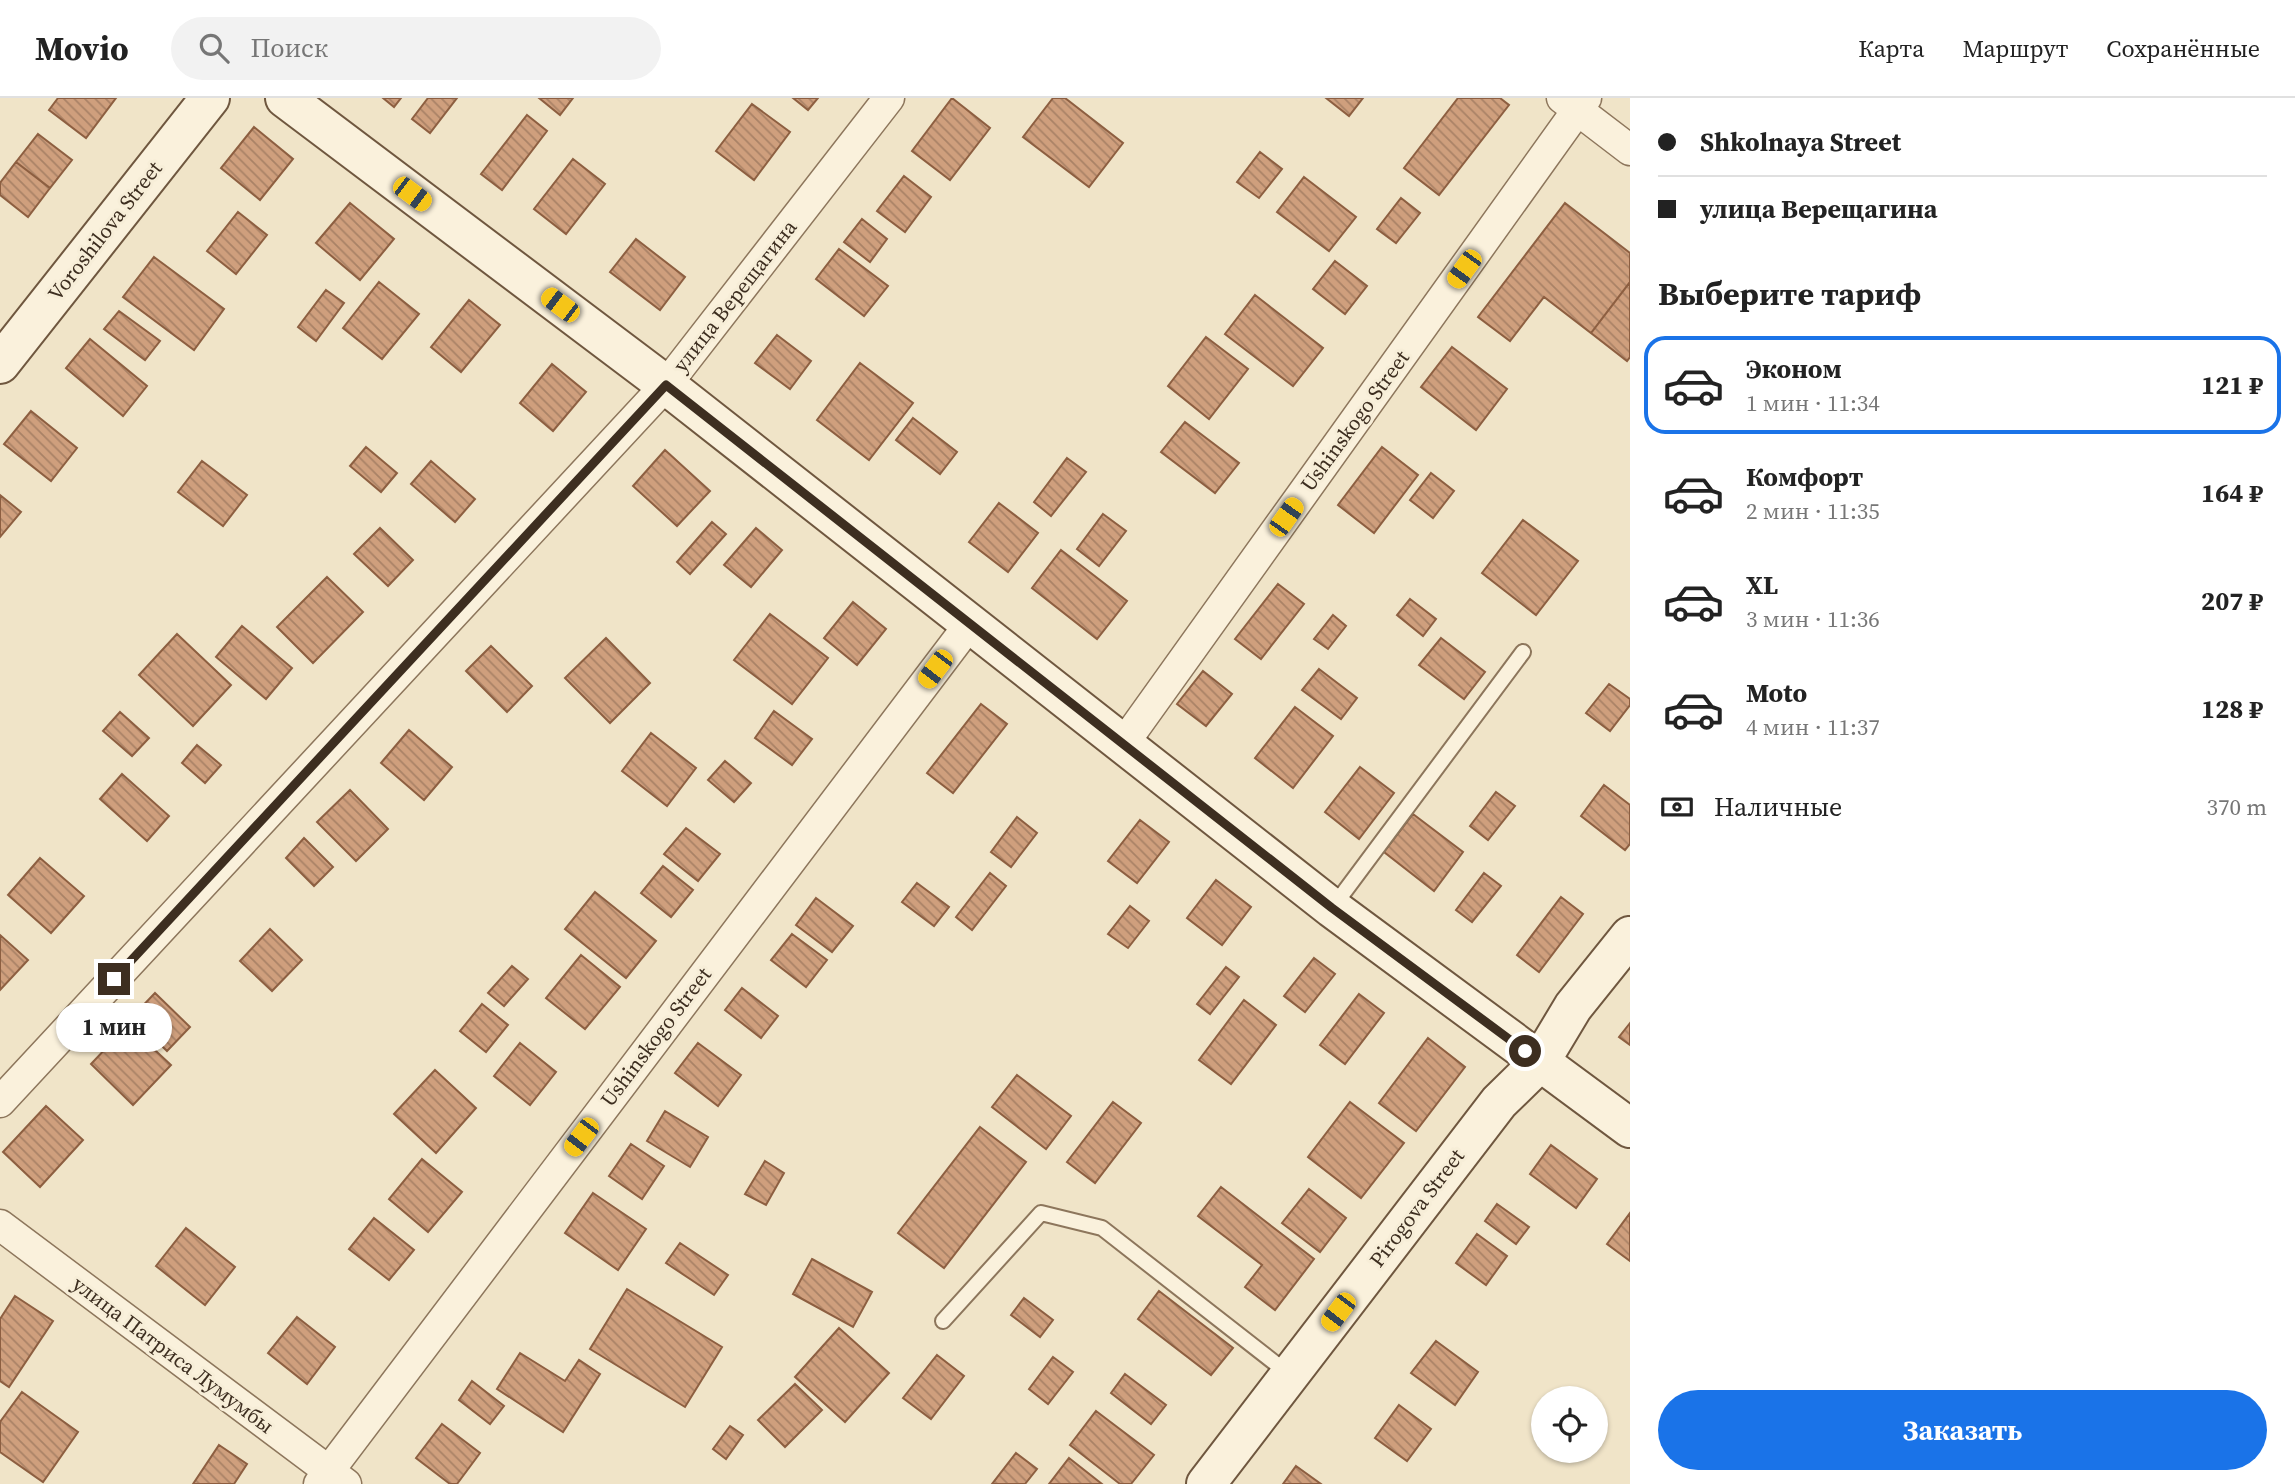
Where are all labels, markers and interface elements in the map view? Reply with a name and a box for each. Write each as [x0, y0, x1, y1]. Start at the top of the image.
search box [171, 17, 661, 80]
text: Movio [35, 26, 129, 71]
icon: search [195, 29, 233, 67]
text: Поиск [251, 30, 328, 66]
text: Карта [1858, 32, 1924, 65]
text: Маршрут [1962, 32, 2068, 65]
text: Сохранённые [2106, 32, 2260, 65]
text: Shkolnaya Street [1700, 124, 1901, 160]
street label: Voroshilova Street [41, 155, 168, 307]
car [389, 173, 436, 215]
text: улица Верещагина [1700, 191, 1938, 227]
street label: улица Верещагина [666, 213, 804, 378]
car [1444, 246, 1485, 292]
text: Выберите тариф [1658, 272, 1921, 316]
car [537, 284, 584, 326]
street label: Ushinskogo Street [1294, 344, 1416, 497]
text: Эконом [1746, 351, 1842, 387]
icon: car [1662, 354, 1725, 417]
text: 121 ₽ [2201, 367, 2263, 403]
text: 1 мин · 11:34 [1746, 387, 1880, 419]
text: Комфорт [1746, 459, 1863, 495]
icon: car [1662, 462, 1725, 525]
text: 164 ₽ [2201, 475, 2263, 511]
car [1266, 494, 1307, 540]
text: 2 мин · 11:35 [1746, 495, 1880, 527]
text: XL [1746, 567, 1778, 603]
icon: car [1662, 570, 1725, 633]
text: 207 ₽ [2201, 583, 2263, 619]
text: 3 мин · 11:36 [1746, 603, 1880, 635]
car [914, 646, 957, 692]
text: Moto [1746, 675, 1807, 711]
icon: car [1662, 678, 1725, 741]
text: 128 ₽ [2201, 691, 2263, 727]
text: 4 мин · 11:37 [1746, 711, 1880, 743]
icon: cash [1658, 788, 1696, 826]
text: Наличные [1714, 789, 1842, 825]
text: 370 m [2206, 791, 2267, 823]
street label: Ushinskogo Street [594, 961, 718, 1112]
route end [98, 963, 130, 995]
callout: 1 мин [56, 1004, 172, 1052]
text: 1 мин [82, 1011, 146, 1043]
route start [1509, 1035, 1541, 1067]
car [560, 1114, 603, 1160]
street label: Pirogova Street [1362, 1142, 1471, 1273]
street label: улица Патриса Лумумбы [66, 1269, 280, 1440]
car [1317, 1289, 1360, 1335]
map controls [1531, 1386, 1608, 1463]
button: locate [1531, 1386, 1608, 1463]
button: Заказать [1658, 1390, 2267, 1470]

